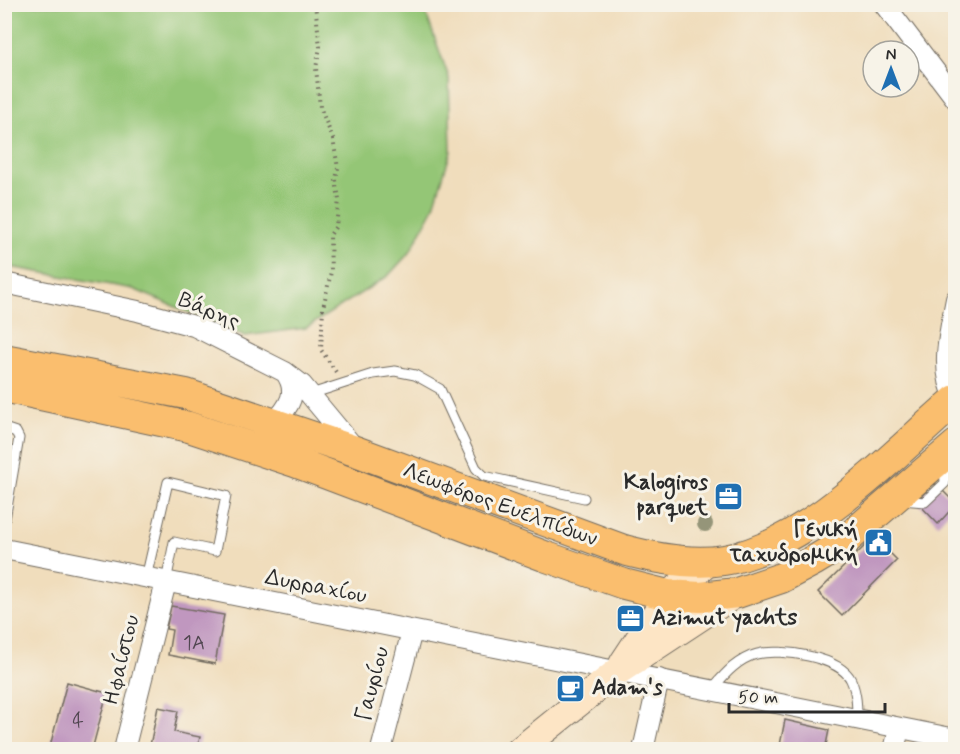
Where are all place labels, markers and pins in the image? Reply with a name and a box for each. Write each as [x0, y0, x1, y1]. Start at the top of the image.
place label: Kalogiros parquet [624, 469, 709, 522]
office icon: Kalogiros parquet [713, 480, 745, 512]
place label: Γενική ταχυδρομική [729, 516, 858, 569]
public building icon: Γενική ταχυδρομική [863, 527, 895, 559]
office icon: Azimut yachts [615, 602, 647, 634]
place label: Azimut yachts [652, 604, 797, 633]
cafe icon: Adam's [555, 672, 587, 704]
place label: Adam's [592, 674, 663, 702]

